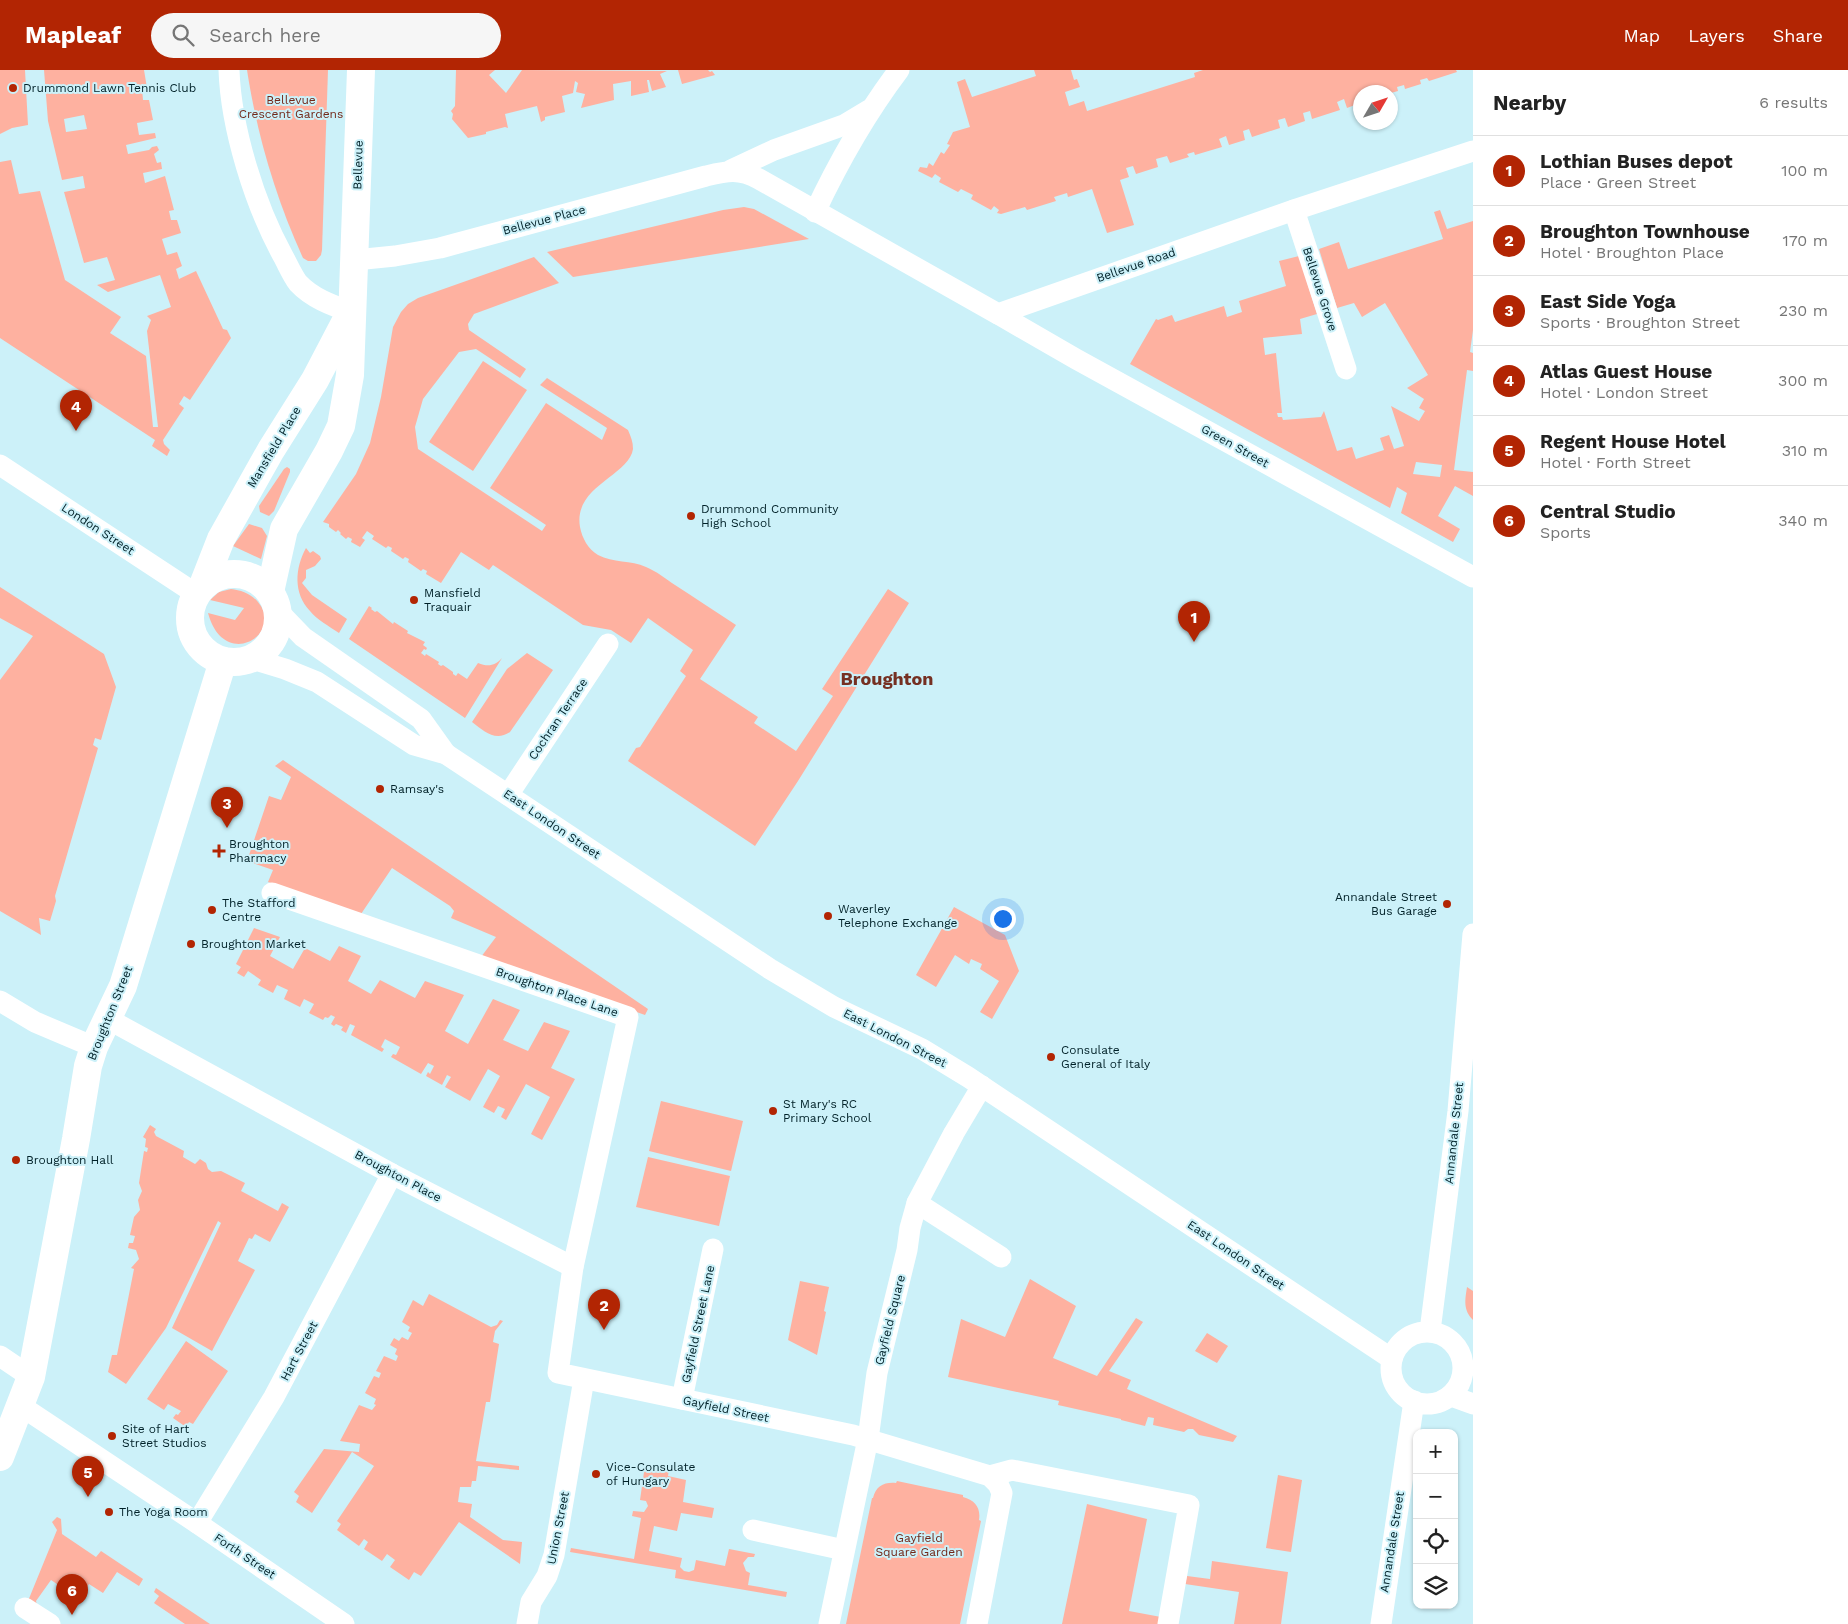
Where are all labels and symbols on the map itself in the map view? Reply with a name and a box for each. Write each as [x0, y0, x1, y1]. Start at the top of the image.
place label: Drummond Lawn Tennis Club [23, 81, 196, 95]
marker: Drummond Lawn Tennis Club [7, 82, 19, 94]
north arrow [1353, 85, 1398, 130]
park label: Bellevue Crescent Gardens [239, 93, 343, 121]
street label: Bellevue [350, 140, 366, 190]
street label: Bellevue Place [501, 202, 587, 238]
street label: Bellevue Road [1095, 245, 1177, 285]
street label: Bellevue Grove [1300, 245, 1340, 333]
pin: 4 [60, 390, 92, 431]
street label: Mansfield Place [244, 404, 304, 490]
street label: Green Street [1199, 422, 1271, 470]
street label: London Street [59, 500, 137, 558]
place label: Drummond Community High School [701, 502, 839, 530]
marker: Drummond Community High School [685, 510, 697, 522]
place label: Mansfield Traquair [424, 586, 481, 614]
marker: Mansfield Traquair [408, 594, 420, 606]
pin: 1 [1178, 601, 1210, 642]
district label: Broughton [841, 668, 933, 689]
street label: Cochran Terrace [526, 676, 590, 762]
place label: Ramsay's [390, 782, 444, 796]
marker: Ramsay's [374, 783, 386, 795]
street label: East London Street [501, 786, 603, 862]
pin: 3 [211, 787, 243, 828]
place label: Broughton Pharmacy [229, 837, 290, 865]
marker: Broughton Pharmacy [213, 845, 225, 857]
place label: Annandale Street Bus Garage [1335, 890, 1437, 918]
place label: The Stafford Centre [222, 896, 296, 924]
marker: Annandale Street Bus Garage [1441, 898, 1453, 910]
place label: Waverley Telephone Exchange [838, 902, 958, 930]
marker: The Stafford Centre [206, 904, 218, 916]
your location [990, 906, 1016, 932]
marker: Waverley Telephone Exchange [822, 910, 834, 922]
place label: Broughton Market [201, 937, 306, 951]
marker: Broughton Market [185, 938, 197, 950]
street label: Broughton Street [85, 964, 135, 1062]
street label: Broughton Place Lane [494, 964, 620, 1020]
street label: East London Street [841, 1006, 949, 1070]
place label: Consulate General of Italy [1061, 1043, 1151, 1071]
marker: Consulate General of Italy [1045, 1051, 1057, 1063]
street label: Annandale Street [1442, 1081, 1466, 1185]
place label: St Mary's RC Primary School [783, 1097, 872, 1125]
marker: St Mary's RC Primary School [767, 1105, 779, 1117]
street label: Broughton Place [352, 1147, 444, 1205]
place label: Broughton Hall [26, 1153, 114, 1167]
marker: Broughton Hall [10, 1154, 22, 1166]
street label: East London Street [1185, 1217, 1287, 1293]
street label: Gayfield Street Lane [679, 1264, 717, 1384]
street label: Gayfield Square [872, 1273, 908, 1367]
pin: 2 [588, 1289, 620, 1330]
street label: Hart Street [277, 1319, 321, 1383]
street label: Gayfield Street [682, 1393, 770, 1425]
place label: Site of Hart Street Studios [122, 1422, 207, 1450]
marker: Site of Hart Street Studios [106, 1430, 118, 1442]
pin: 5 [72, 1456, 104, 1497]
place label: Vice-Consulate of Hungary [606, 1460, 696, 1488]
marker: Vice-Consulate of Hungary [590, 1468, 602, 1480]
street label: Union Street [544, 1490, 572, 1566]
street label: Annandale Street [1377, 1490, 1407, 1594]
place label: The Yoga Room [119, 1505, 208, 1519]
marker: The Yoga Room [103, 1506, 115, 1518]
street label: Forth Street [212, 1530, 278, 1582]
park label: Gayfield Square Garden [875, 1531, 963, 1559]
pin: 6 [56, 1574, 88, 1615]

